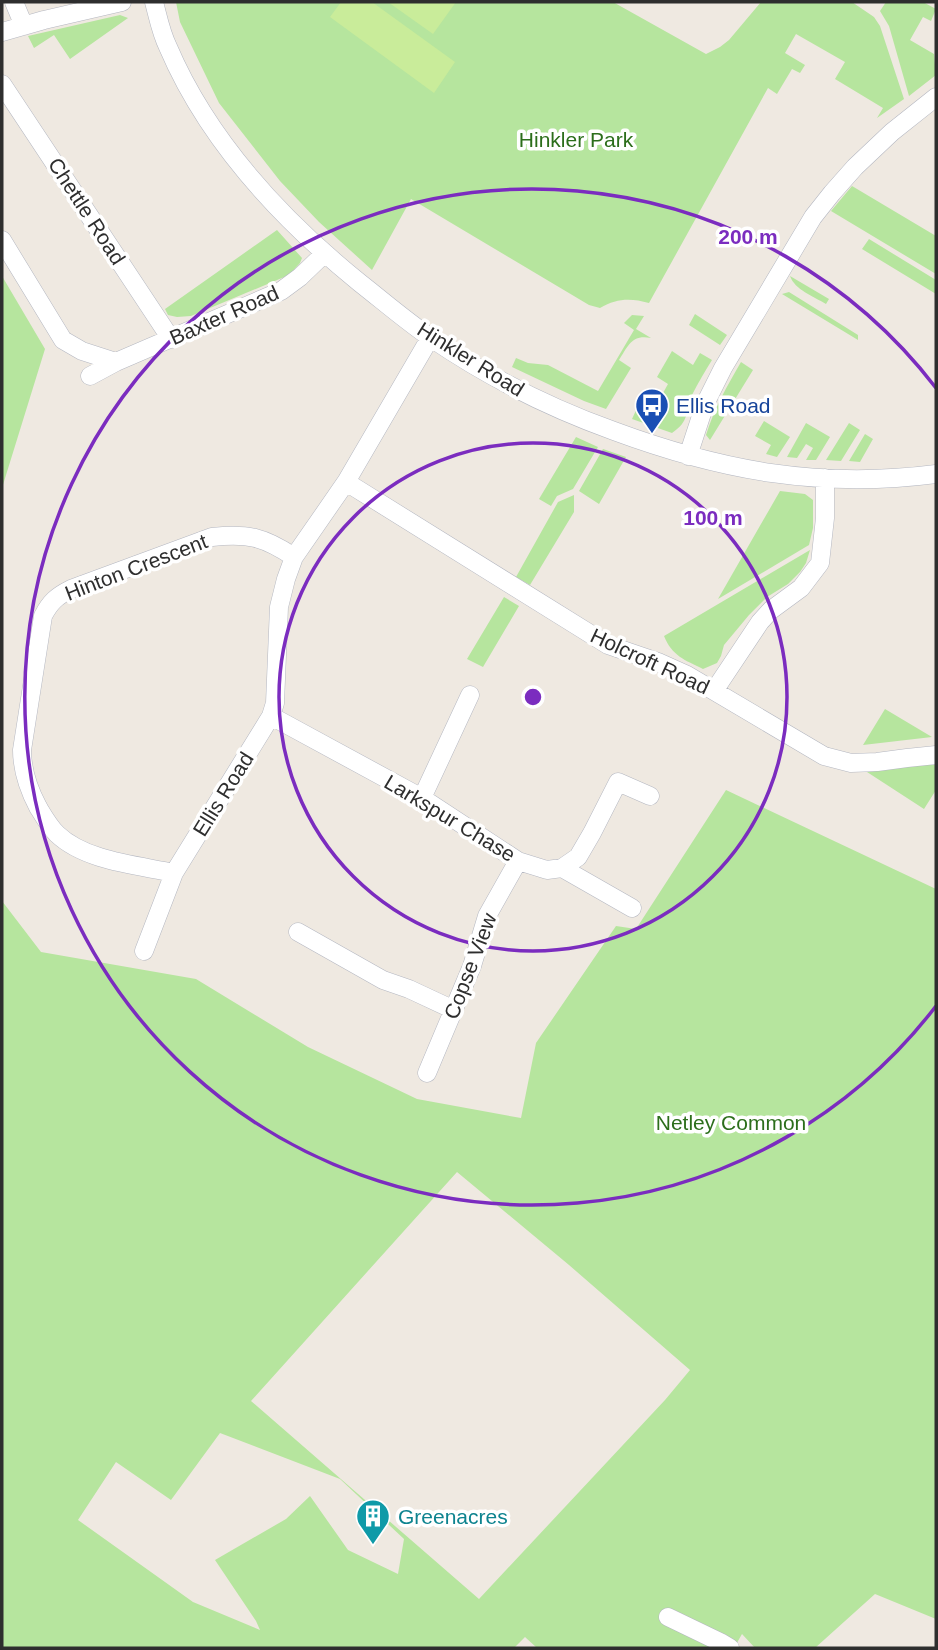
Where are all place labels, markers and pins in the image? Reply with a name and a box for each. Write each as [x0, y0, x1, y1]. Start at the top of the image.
bus stop icon: Ellis Road [633, 386, 671, 435]
place label: Ellis Road [676, 394, 771, 417]
centre of rings [521, 685, 545, 709]
building icon: Greenacres [354, 1497, 392, 1546]
place label: Greenacres [398, 1505, 508, 1528]

